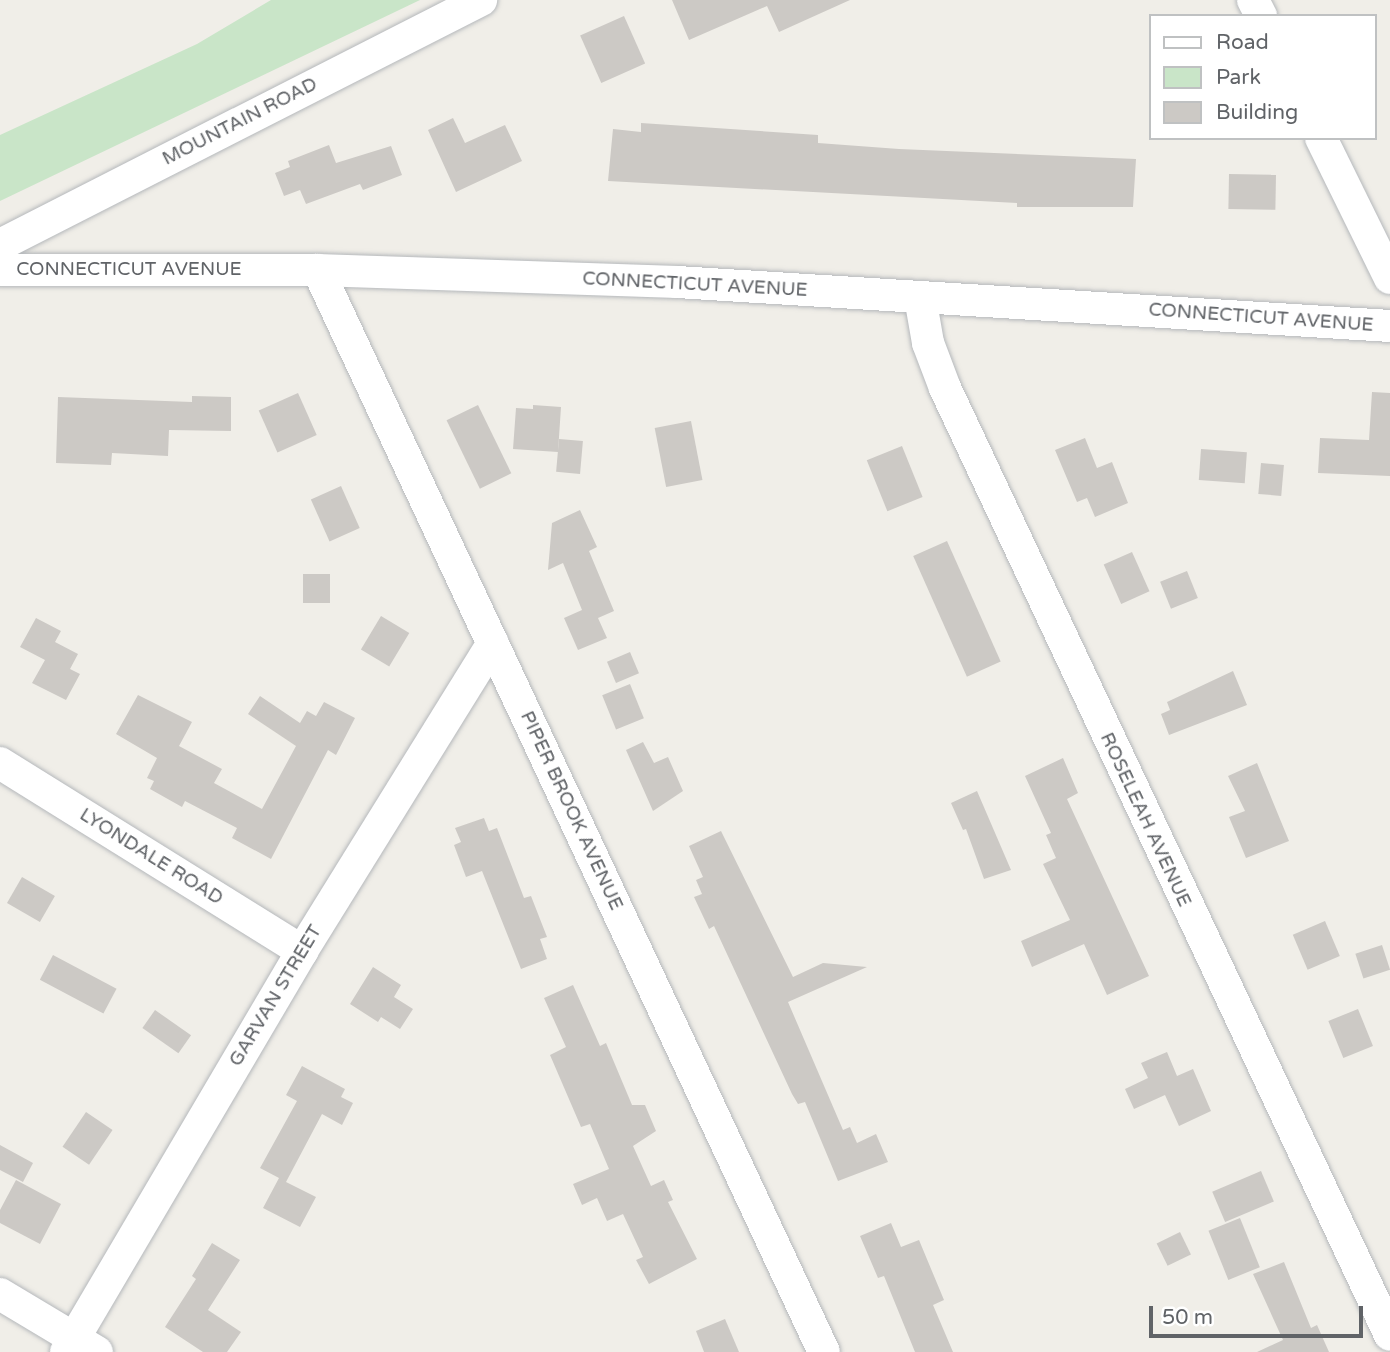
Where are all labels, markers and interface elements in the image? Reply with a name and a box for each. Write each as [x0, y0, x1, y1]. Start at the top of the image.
legend [1148, 14, 1376, 140]
text: Road [1216, 30, 1269, 55]
text: Park [1216, 65, 1261, 90]
street label: MOUNTAIN ROAD [159, 73, 321, 171]
text: Building [1216, 100, 1298, 125]
street label: CONNECTICUT AVENUE [16, 259, 242, 281]
street label: CONNECTICUT AVENUE [582, 268, 808, 302]
street label: CONNECTICUT AVENUE [1148, 299, 1374, 337]
street label: PIPER BROOK AVENUE [515, 708, 627, 914]
street label: ROSELEAH AVENUE [1095, 729, 1195, 911]
street label: LYONDALE ROAD [75, 804, 227, 910]
street label: GARVAN STREET [225, 921, 327, 1071]
scale bar [1152, 1292, 1366, 1336]
text: 50 m [1162, 1305, 1213, 1330]

